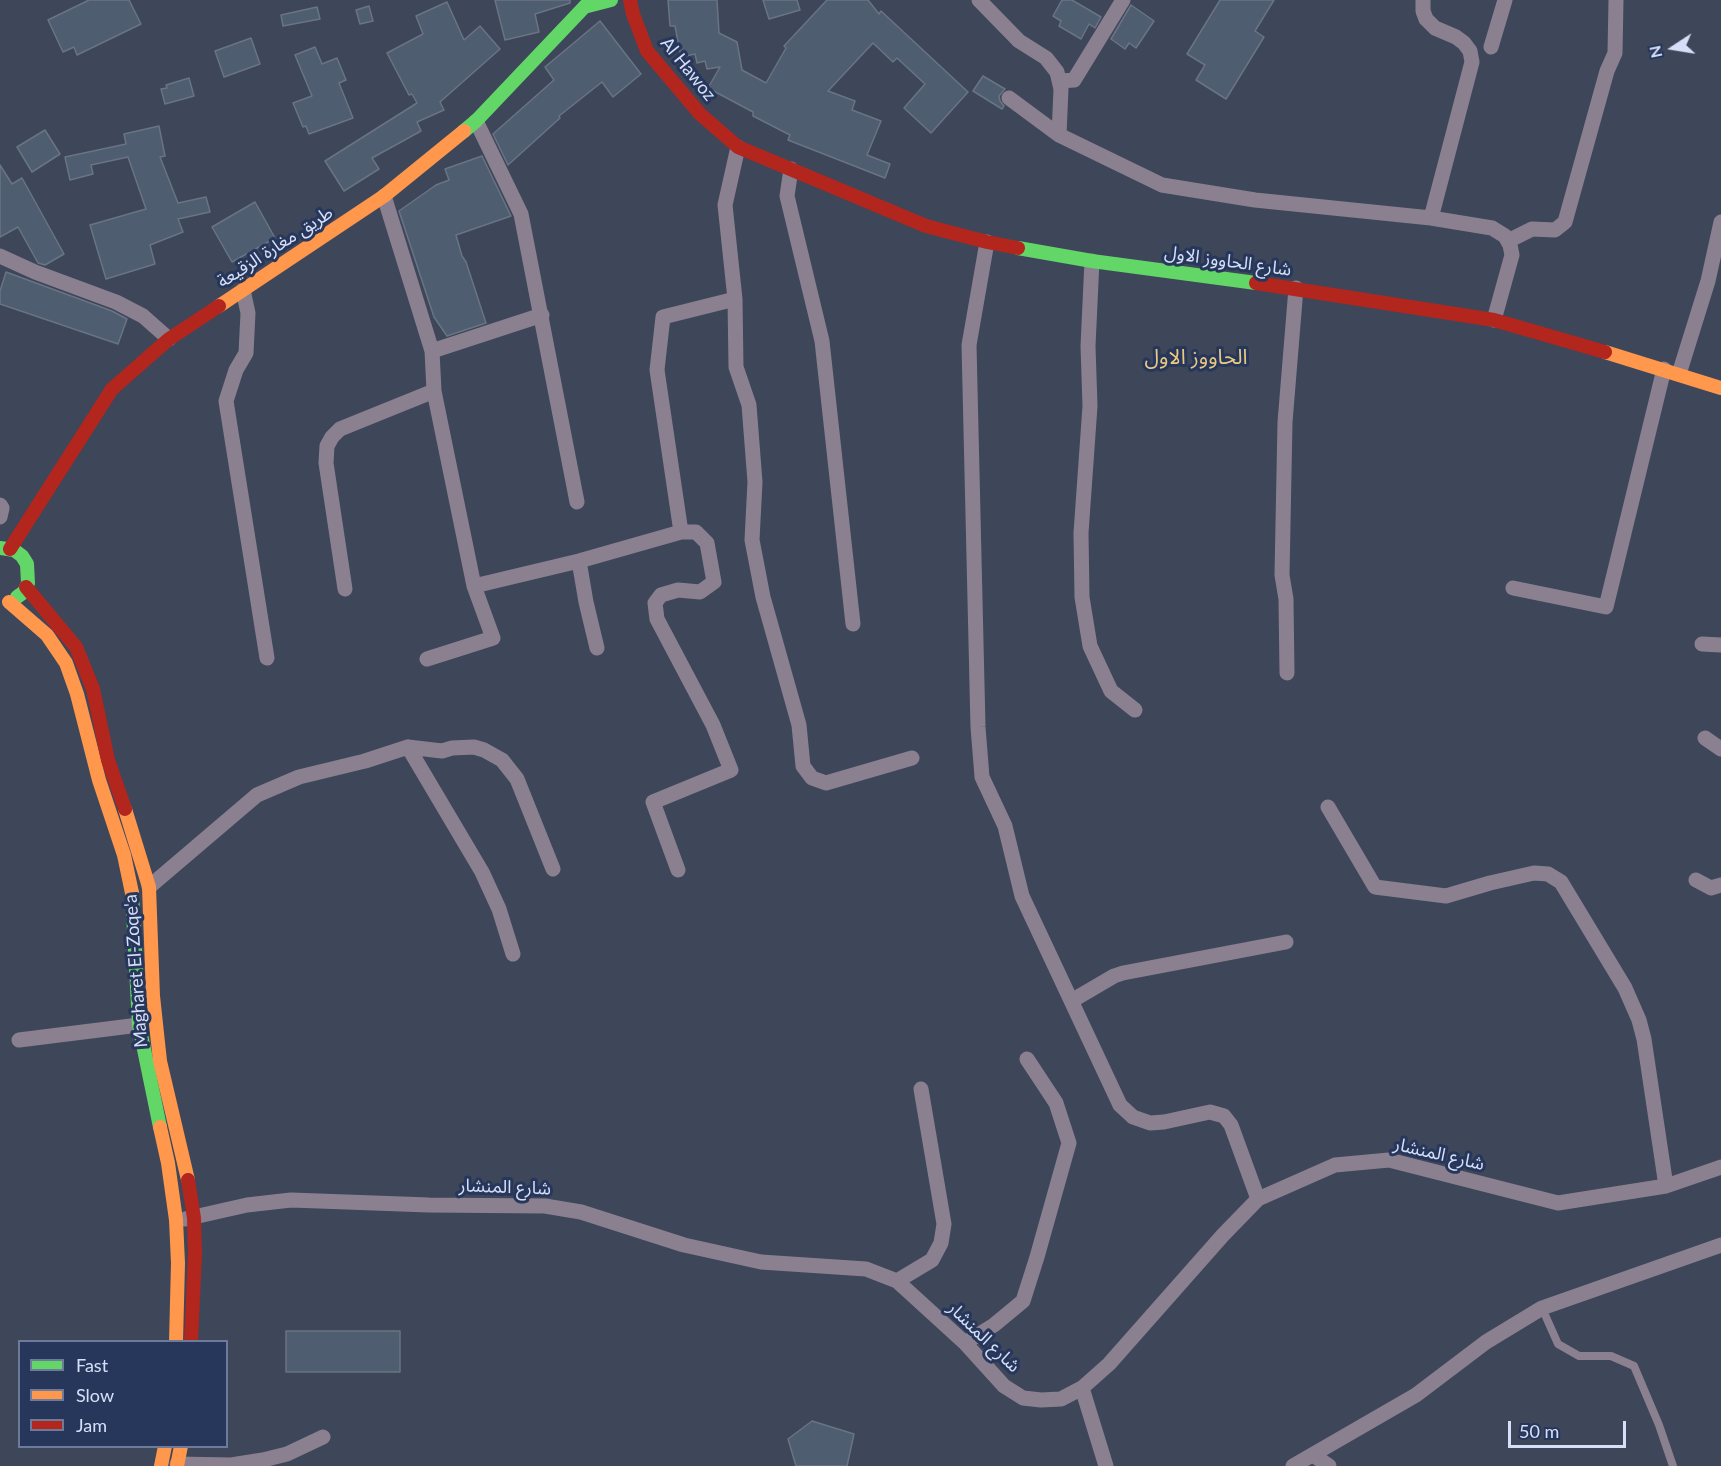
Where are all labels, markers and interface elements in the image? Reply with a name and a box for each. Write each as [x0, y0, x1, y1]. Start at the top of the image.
north arrow [1643, 18, 1703, 78]
street label: Al Hawoz [656, 33, 720, 105]
text: N [1644, 44, 1665, 60]
street label: طريق مغارة الزقيعة [213, 202, 337, 292]
street label: شارع الحاووز الاول [1163, 241, 1293, 281]
district label: الحاووز الاول [1144, 344, 1248, 370]
street label: Magharet El-Zoqe'a [120, 894, 152, 1048]
street label: شارع المنشار [1392, 1133, 1486, 1175]
street label: شارع المنشار [458, 1175, 552, 1199]
street label: شارع المنشار [943, 1297, 1025, 1377]
legend [18, 1340, 228, 1448]
text: Fast [76, 1354, 108, 1376]
text: Slow [76, 1384, 114, 1406]
scale bar [1511, 1409, 1630, 1447]
text: Jam [76, 1414, 107, 1436]
text: 50 m [1519, 1420, 1559, 1442]

